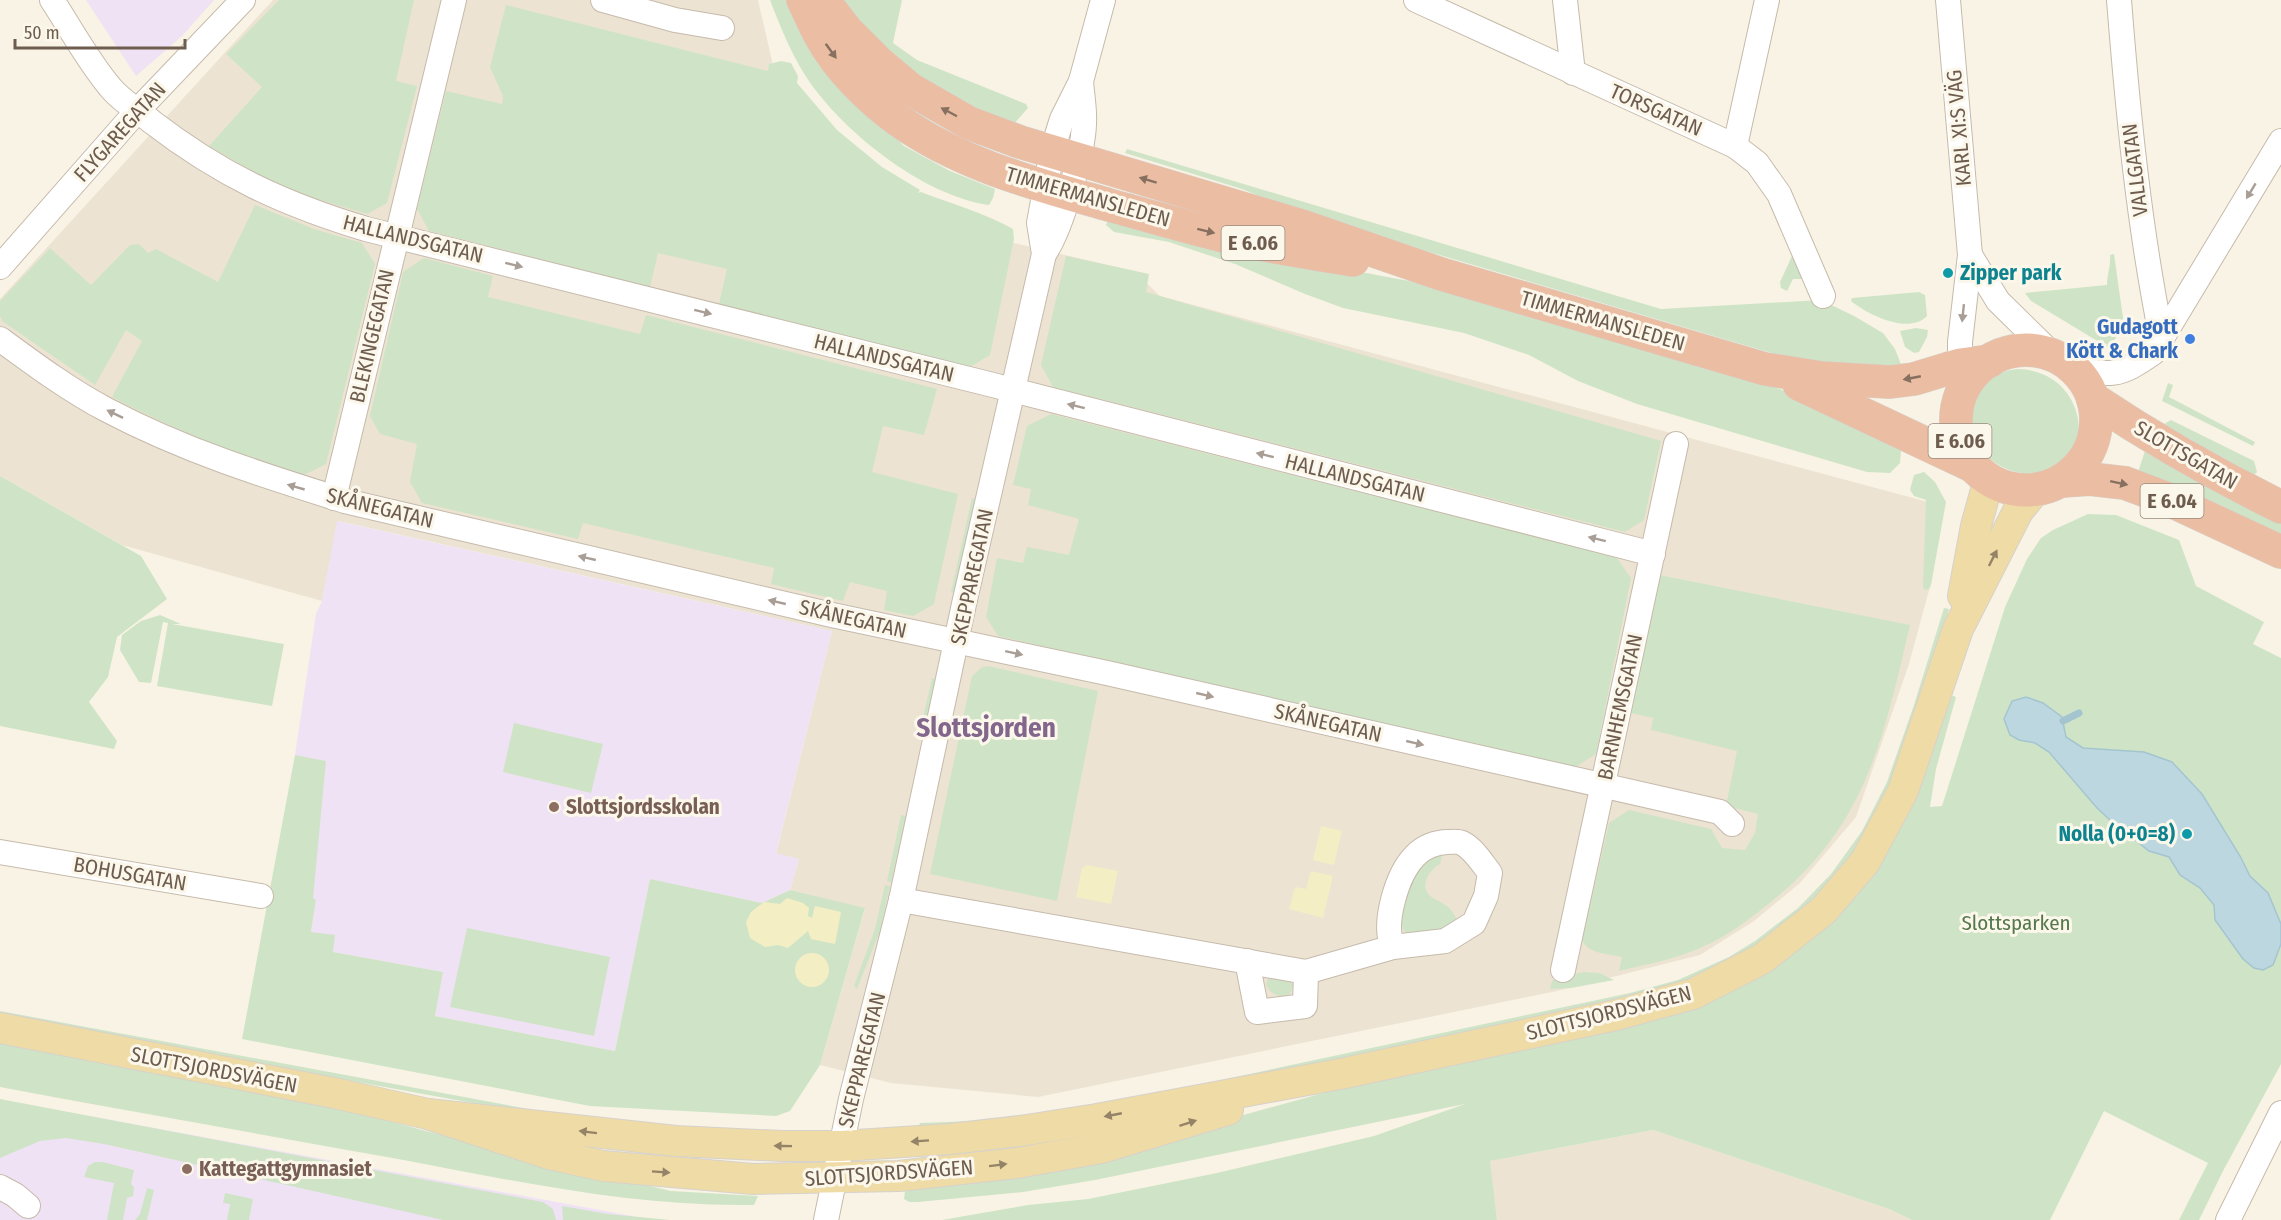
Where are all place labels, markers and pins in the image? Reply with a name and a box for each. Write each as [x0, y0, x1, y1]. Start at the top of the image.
place label: Zipper park [1960, 260, 2062, 286]
marker: Zipper park [1941, 266, 1955, 280]
place label: Gudagott Kött & Chark [2066, 314, 2179, 364]
marker: Gudagott Kött & Chark [2183, 332, 2197, 346]
place label: Slottsjordsskolan [566, 794, 720, 820]
marker: Slottsjordsskolan [547, 800, 561, 814]
place label: Nolla (0+0=8) [2058, 821, 2175, 847]
marker: Nolla (0+0=8) [2180, 827, 2194, 841]
place label: Kattegattgymnasiet [199, 1156, 372, 1182]
marker: Kattegattgymnasiet [180, 1162, 194, 1176]

